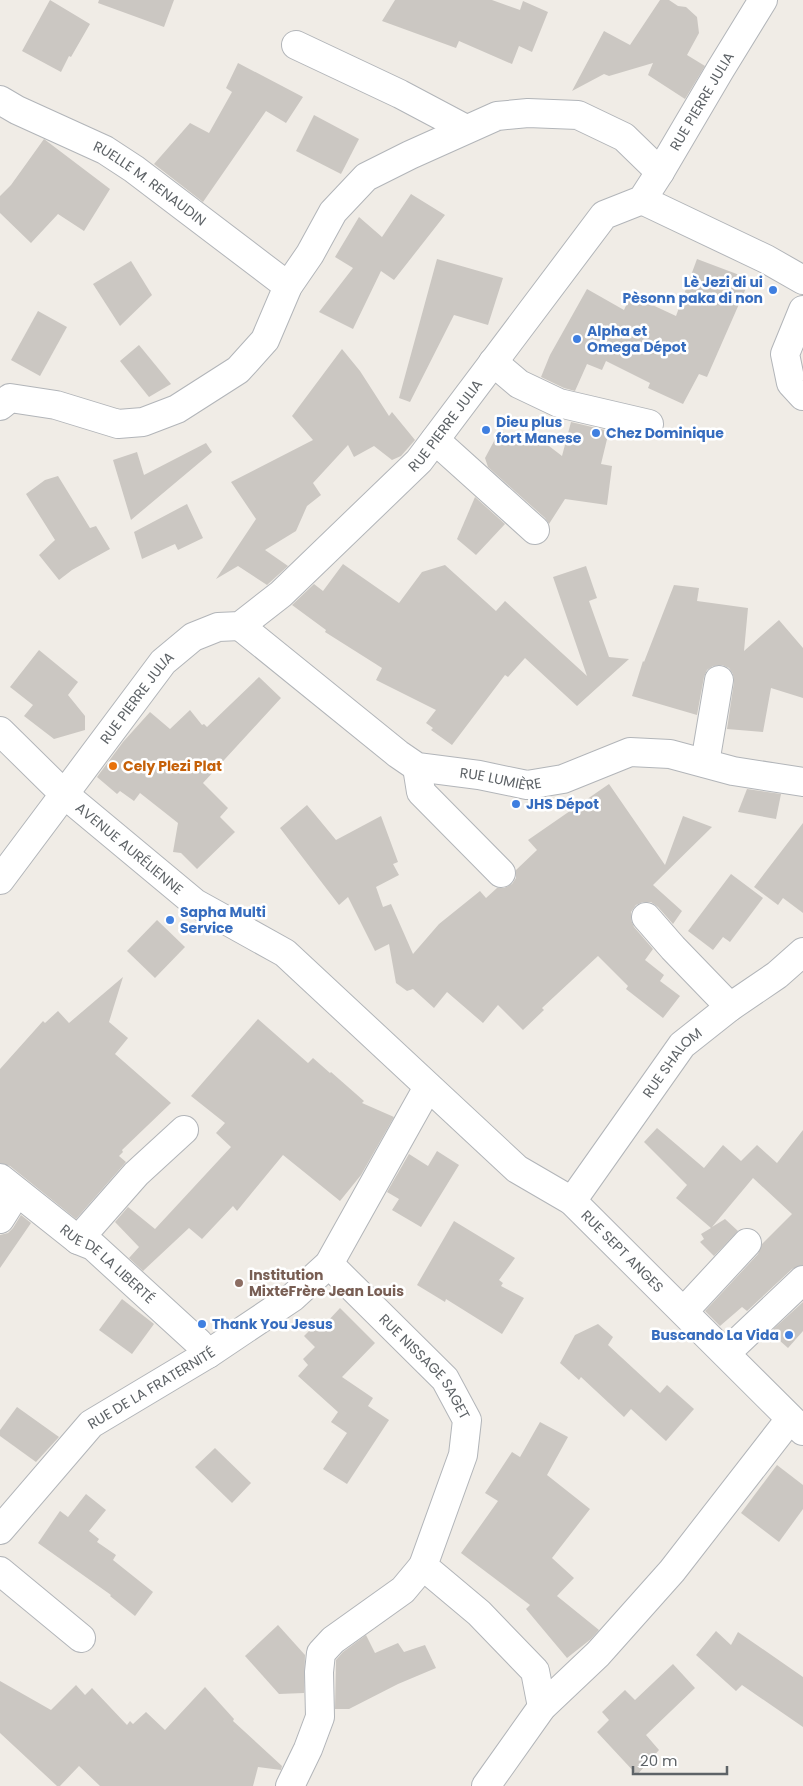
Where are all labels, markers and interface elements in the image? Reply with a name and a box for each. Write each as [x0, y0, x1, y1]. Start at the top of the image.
street label: RUE PIERRE JULIA [665, 48, 739, 154]
street label: RUELLE M. RENAUDIN [90, 136, 210, 230]
place label: Lè Jezi di ui Pèsonn paka di non [623, 272, 763, 308]
marker: Lè Jezi di ui Pèsonn paka di non [767, 284, 779, 296]
place label: Alpha et Omega Dépot [587, 321, 687, 357]
marker: Alpha et Omega Dépot [571, 333, 583, 345]
street label: RUE PIERRE JULIA [404, 375, 487, 476]
place label: Dieu plus fort Manese [496, 412, 582, 448]
place label: Chez Dominique [606, 423, 724, 443]
marker: Dieu plus fort Manese [480, 424, 492, 436]
marker: Chez Dominique [590, 427, 602, 439]
street label: RUE PIERRE JULIA [95, 647, 178, 748]
place label: Cely Plezi Plat [123, 756, 222, 776]
marker: Cely Plezi Plat [107, 760, 119, 772]
street label: RUE LUMIÈRE [459, 763, 543, 795]
place label: JHS Dépot [526, 794, 599, 814]
street label: AVENUE AURÉLIENNE [71, 798, 188, 899]
marker: JHS Dépot [510, 798, 522, 810]
place label: Sapha Multi Service [180, 902, 266, 938]
marker: Sapha Multi Service [164, 914, 176, 926]
street label: RUE SHALOM [638, 1023, 706, 1102]
street label: RUE SEPT ANGES [577, 1206, 668, 1297]
street label: RUE DE LA LIBERTÉ [56, 1219, 160, 1308]
place label: Institution MixteFrère Jean Louis [249, 1265, 404, 1301]
marker: Institution MixteFrère Jean Louis [233, 1277, 245, 1289]
street label: RUE NISSAGE SAGET [375, 1309, 475, 1423]
place label: Thank You Jesus [212, 1314, 333, 1334]
marker: Thank You Jesus [196, 1318, 208, 1330]
place label: Buscando La Vida [651, 1325, 779, 1345]
marker: Buscando La Vida [783, 1329, 795, 1341]
street label: RUE DE LA FRATERNITÉ [84, 1342, 219, 1434]
scale bar [633, 1744, 727, 1776]
text: 20 m [640, 1750, 678, 1771]

